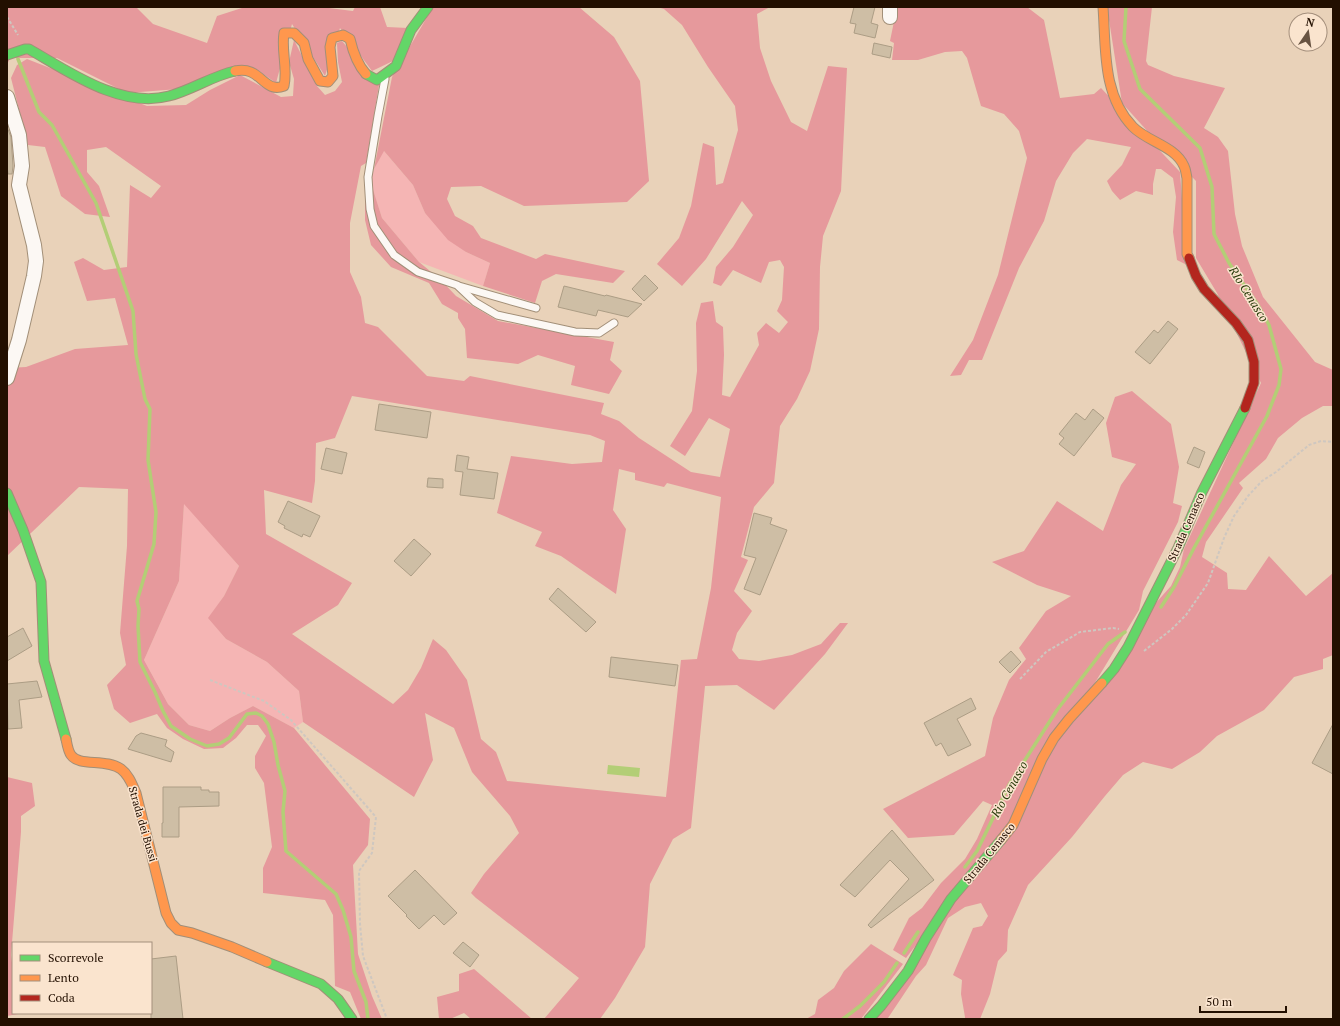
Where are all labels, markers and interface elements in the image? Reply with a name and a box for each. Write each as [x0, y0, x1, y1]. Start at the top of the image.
north arrow [1288, 12, 1328, 52]
text: N [1305, 14, 1317, 30]
water label: RIo Cenasco [1225, 263, 1272, 325]
street label: Strada Cenasco [1164, 490, 1208, 564]
water label: Rio Cenasco [987, 758, 1031, 821]
street label: Strada dei Bussi [126, 785, 160, 863]
street label: Strada Cenasco [960, 820, 1018, 886]
legend [12, 942, 152, 1014]
text: Scorrevole [48, 950, 104, 965]
text: Lento [48, 970, 79, 985]
scale bar [1200, 988, 1286, 1014]
text: Coda [48, 990, 75, 1005]
text: 50 m [1206, 994, 1233, 1009]

